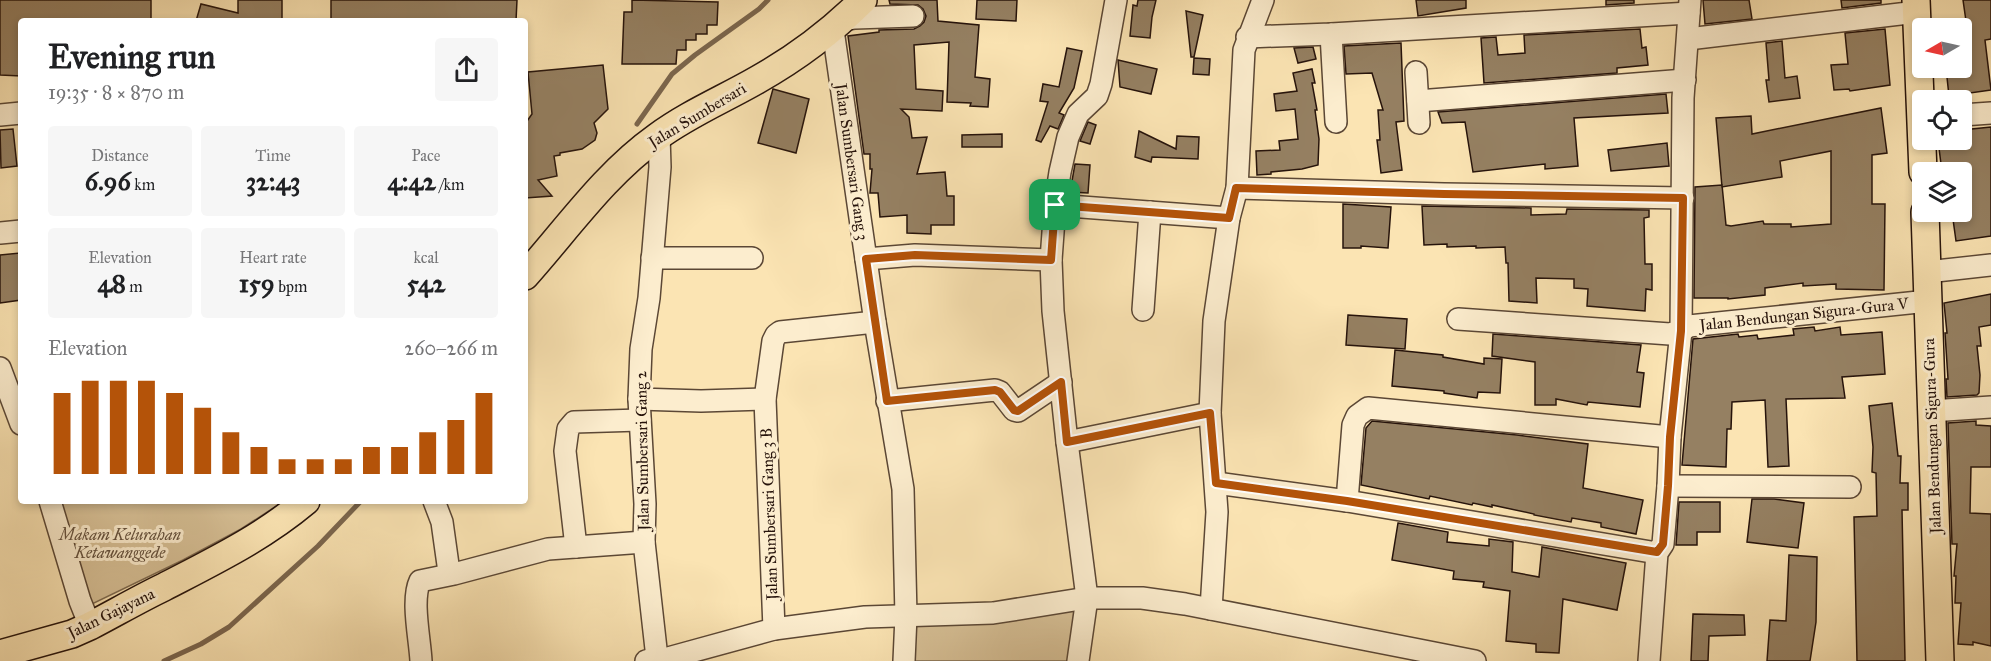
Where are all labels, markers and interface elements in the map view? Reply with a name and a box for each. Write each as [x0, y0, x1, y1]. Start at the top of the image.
north arrow [1912, 18, 1972, 78]
map controls [1912, 18, 1972, 222]
text: Evening run [48, 37, 215, 77]
button: share [435, 38, 498, 101]
street label: Jalan Sumbersari [643, 78, 750, 153]
text: 19:35 · 8 × 870 m [48, 80, 184, 104]
street label: Jalan Sumbersari Gang 3 [830, 80, 872, 242]
button: locate [1912, 90, 1972, 150]
text: Distance [91, 146, 149, 165]
text: Time [255, 146, 291, 165]
text: Pace [411, 146, 441, 165]
button: layers [1912, 162, 1972, 222]
text: 6.96 [85, 165, 131, 197]
text: 32:43 [246, 165, 300, 197]
text: 4:42 [388, 165, 436, 197]
text: km [131, 175, 155, 194]
text: /km [436, 175, 464, 194]
pin [1029, 179, 1080, 230]
icon: arrive [1038, 188, 1071, 221]
text: Elevation [88, 248, 152, 267]
text: Heart rate [239, 248, 307, 267]
text: kcal [413, 248, 439, 267]
text: 48 [97, 267, 126, 299]
text: 159 [239, 267, 275, 299]
text: 542 [407, 267, 445, 299]
text: m [126, 277, 143, 296]
text: bpm [275, 277, 307, 296]
street label: Jalan Bendungan Sigura-Gura V [1697, 293, 1910, 336]
text: Elevation [48, 336, 127, 360]
text: 260–266 m [404, 336, 498, 360]
street label: Jalan Bendungan Sigura-Gura [1919, 338, 1946, 536]
street label: Jalan Sumbersari Gang 2 [631, 371, 654, 533]
street label: Jalan Sumbersari Gang 3 B [756, 427, 783, 602]
park label: Makam Kelurahan Ketawanggede [57, 525, 182, 562]
street label: Jalan Gajayana [63, 584, 158, 644]

